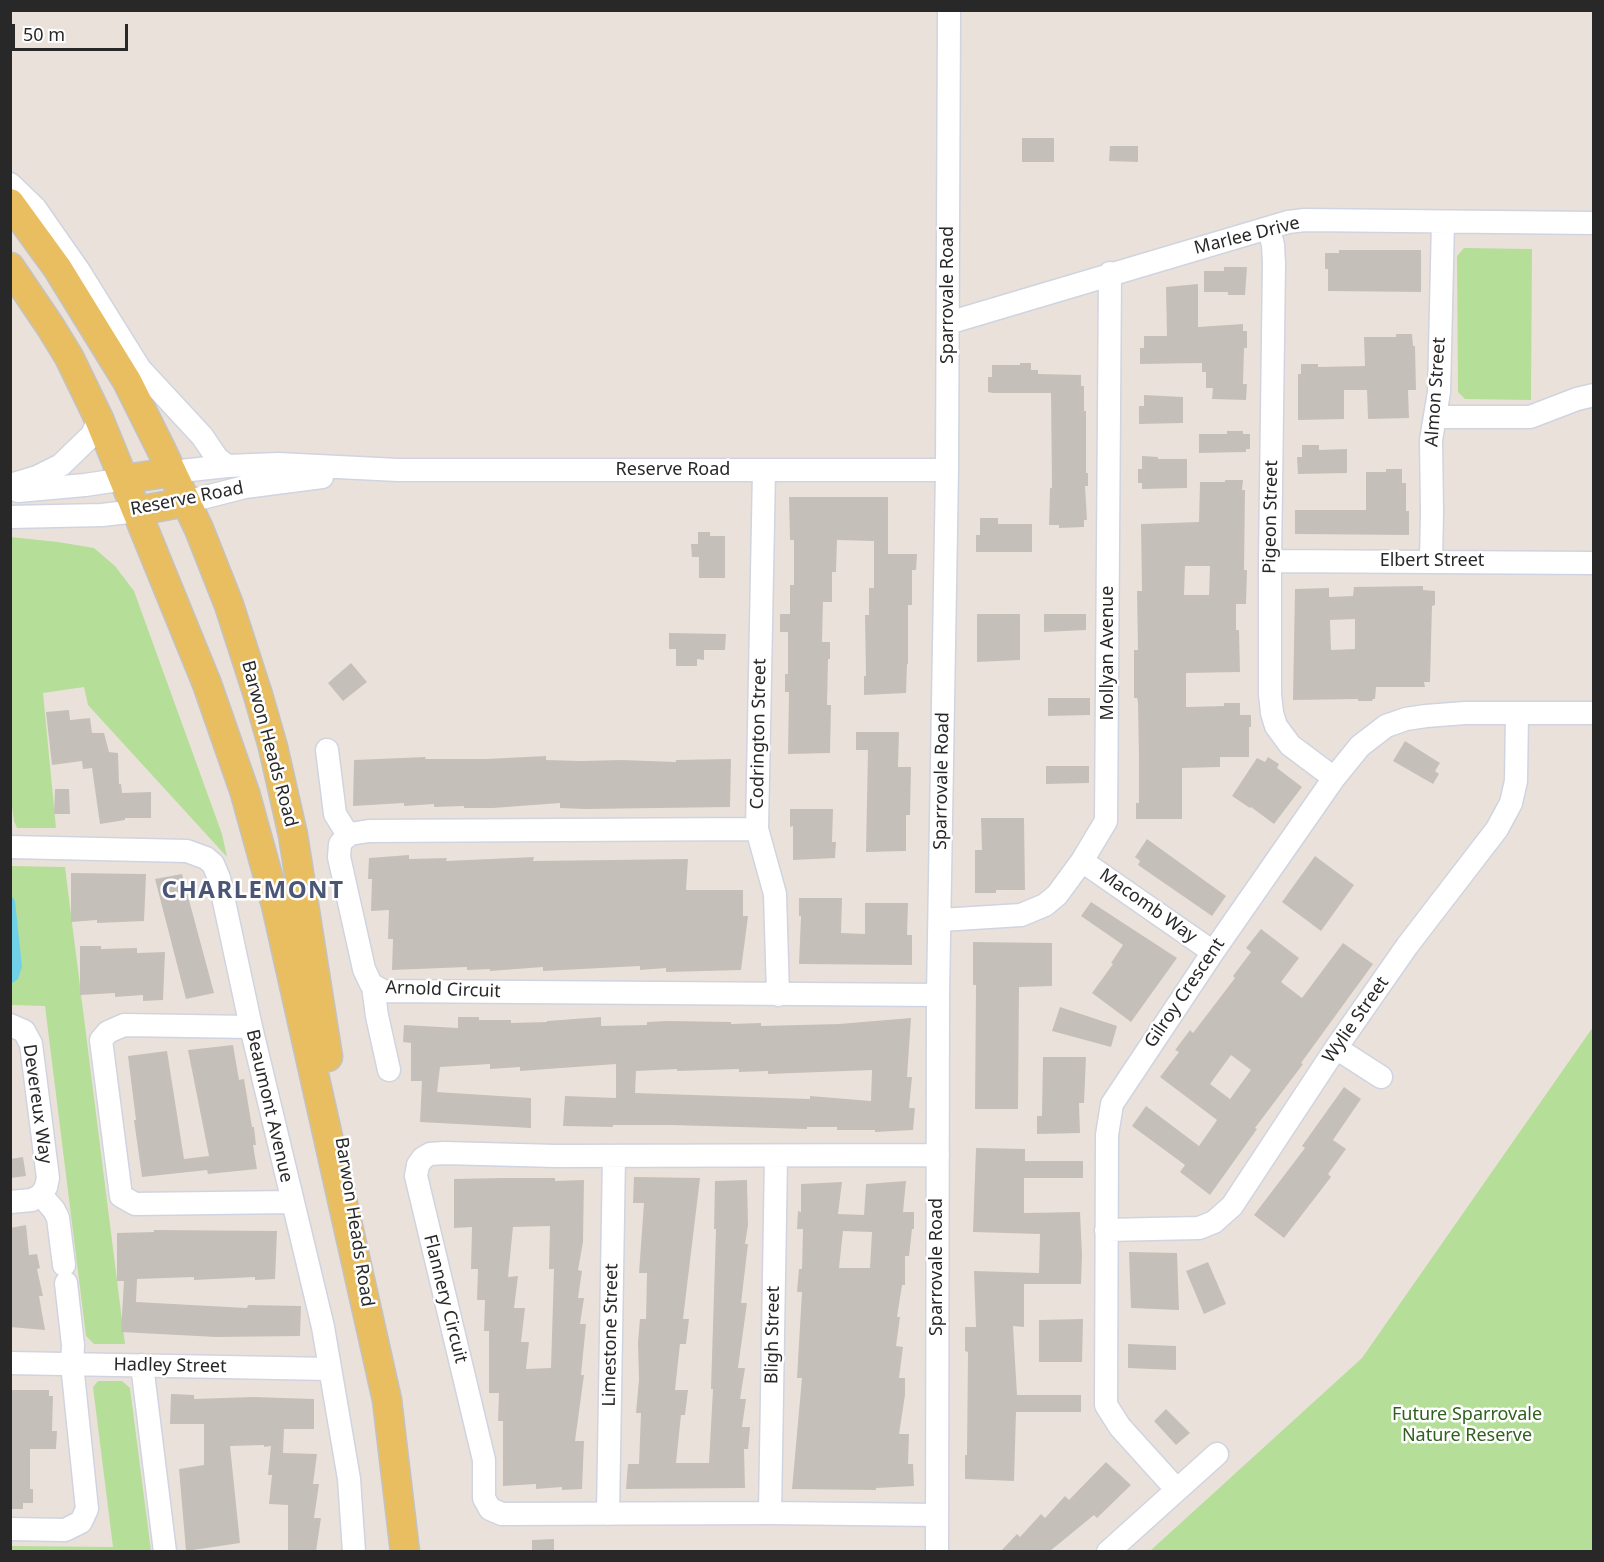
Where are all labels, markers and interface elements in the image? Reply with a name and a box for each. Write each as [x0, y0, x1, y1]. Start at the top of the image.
scale bar [15, 12, 130, 50]
text: 50 m [23, 22, 65, 46]
street label: Marlee Drive [1192, 212, 1302, 260]
street label: Sparrovale Road [937, 226, 959, 364]
street label: Almon Street [1421, 336, 1451, 448]
street label: Reserve Road [616, 459, 730, 481]
street label: Pigeon Street [1259, 460, 1283, 574]
street label: Reserve Road [129, 477, 245, 521]
street label: Elbert Street [1380, 550, 1484, 572]
street label: Mollyan Avenue [1097, 586, 1119, 720]
street label: Barwon Heads Road [236, 658, 302, 830]
street label: Codrington Street [747, 658, 771, 810]
street label: Sparrovale Road [930, 712, 954, 850]
street label: Macomb Way [1095, 864, 1201, 948]
district label: CHARLEMONT [162, 877, 344, 905]
street label: Gilroy Crescent [1140, 934, 1230, 1052]
street label: Wylie Street [1318, 973, 1394, 1067]
street label: Arnold Circuit [385, 977, 501, 1003]
street label: Beaumont Avenue [241, 1027, 297, 1185]
street label: Devereux Way [18, 1043, 56, 1165]
street label: Barwon Heads Road [330, 1136, 378, 1308]
street label: Sparrovale Road [926, 1198, 948, 1336]
street label: Flannery Circuit [419, 1232, 471, 1366]
street label: Limestone Street [599, 1263, 623, 1407]
street label: Bligh Street [761, 1286, 785, 1384]
street label: Hadley Street [113, 1354, 227, 1378]
park label: Future Sparrovale Nature Reserve [1392, 1404, 1542, 1446]

